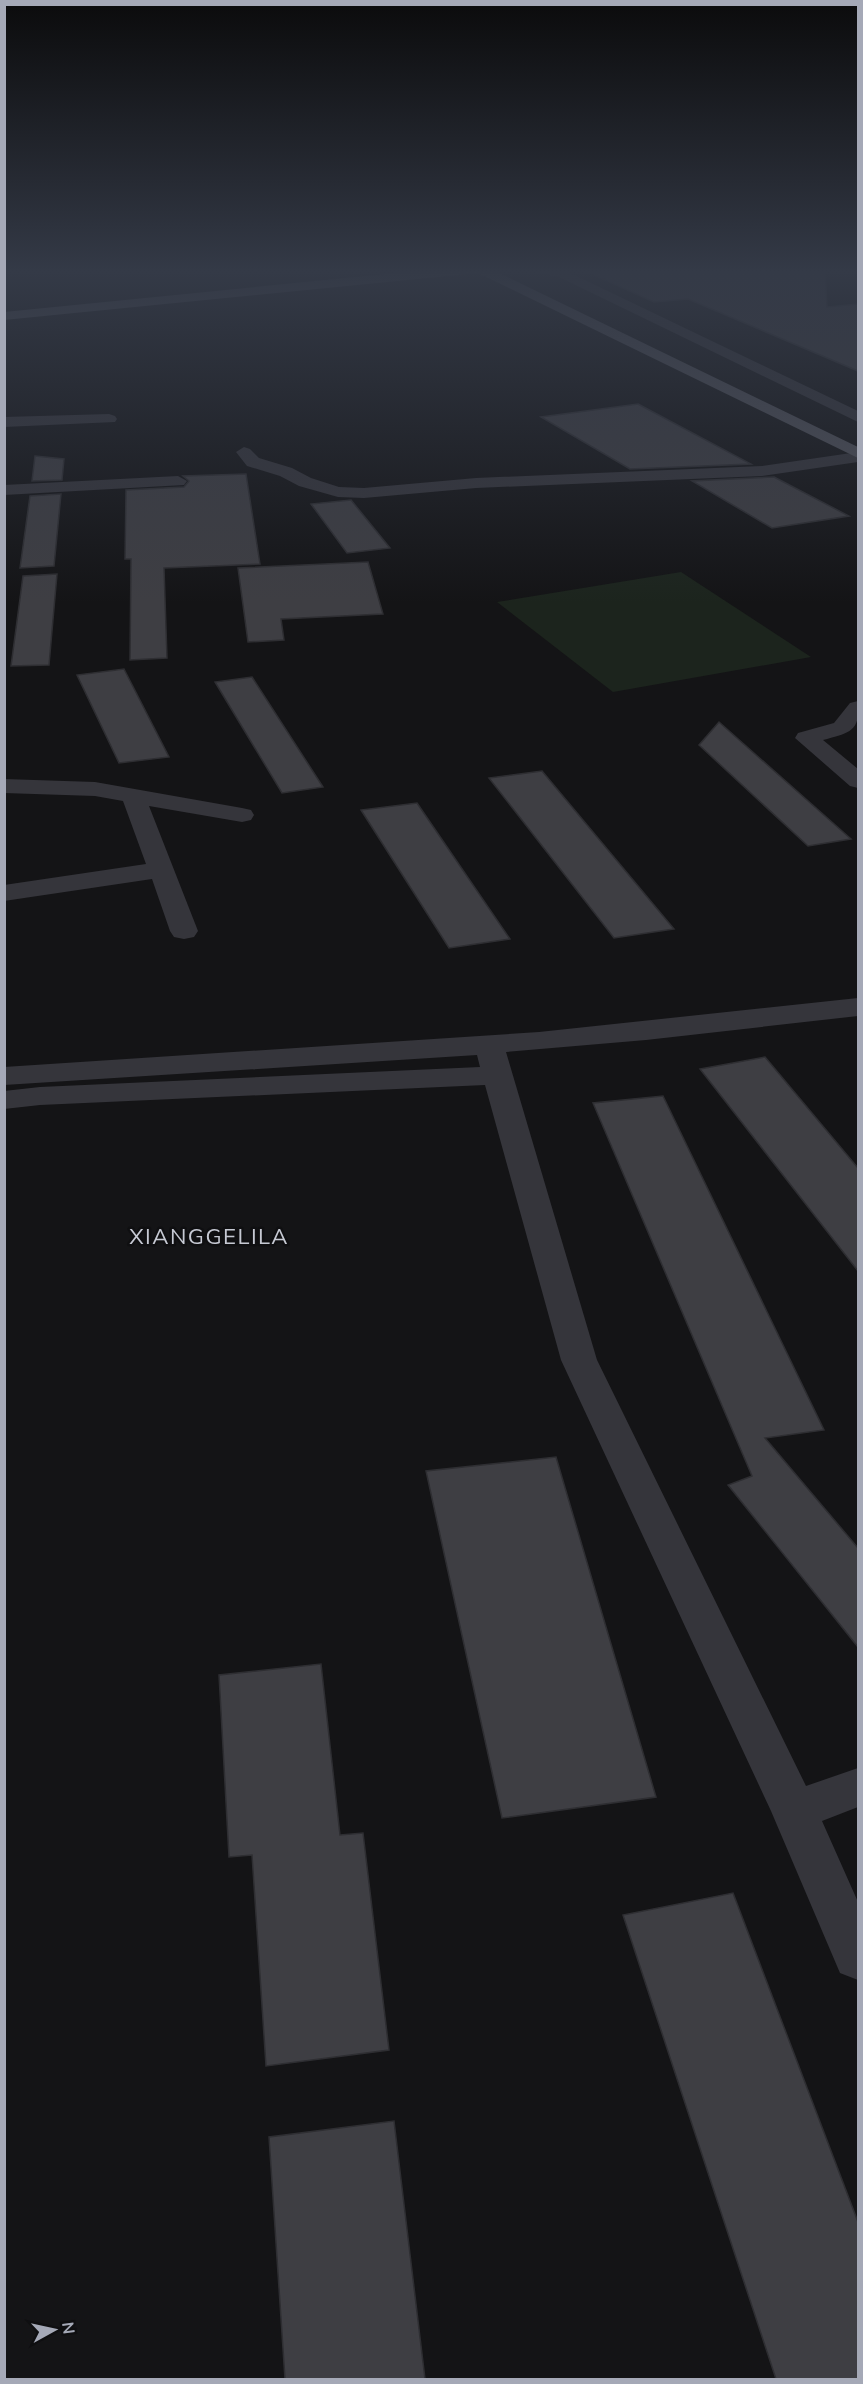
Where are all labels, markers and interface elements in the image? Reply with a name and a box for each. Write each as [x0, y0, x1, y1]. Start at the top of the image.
district label: XIANGGELILA [129, 1222, 289, 1250]
north arrow [24, 2300, 84, 2360]
text: N [58, 2321, 80, 2335]

